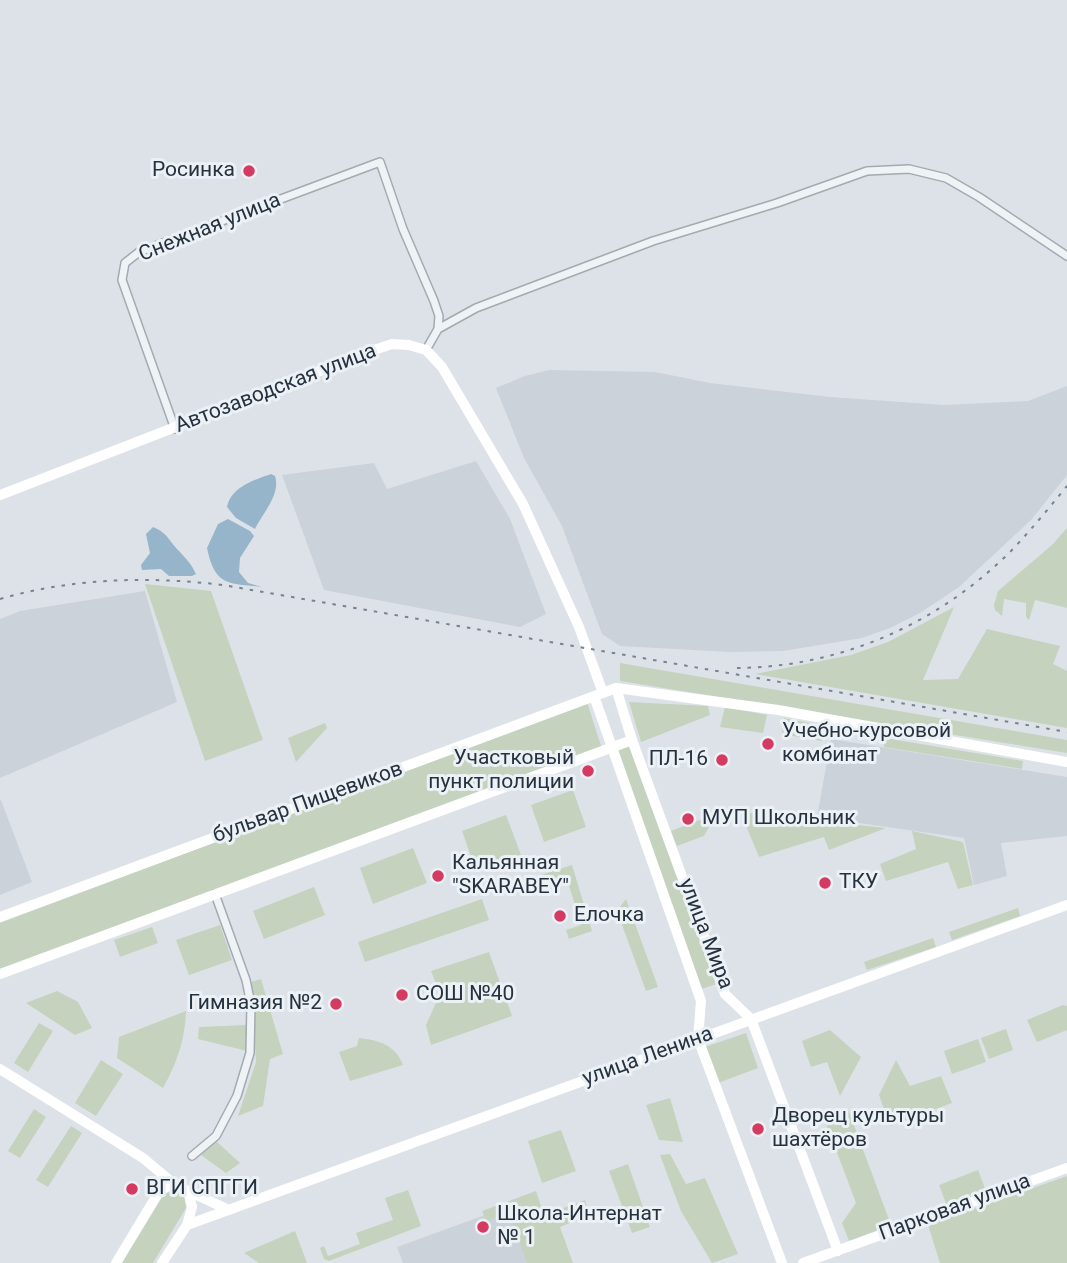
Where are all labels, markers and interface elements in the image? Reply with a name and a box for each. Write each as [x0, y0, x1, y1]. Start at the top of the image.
place label: Росинка [152, 158, 235, 184]
marker: Росинка [241, 163, 257, 179]
street label: Снежная улица [135, 188, 285, 268]
street label: Автозаводская улица [172, 339, 380, 439]
place label: Учебно-курсовой комбинат [782, 719, 951, 769]
marker: Учебно-курсовой комбинат [760, 736, 776, 752]
place label: Участковый пункт полиции [428, 746, 574, 796]
place label: ПЛ-16 [649, 747, 708, 773]
marker: ПЛ-16 [714, 752, 730, 768]
street label: бульвар Пищевиков [210, 757, 406, 849]
marker: Участковый пункт полиции [580, 763, 596, 779]
place label: МУП Школьник [702, 806, 856, 832]
marker: МУП Школьник [680, 811, 696, 827]
place label: Кальянная "SKARABEY" [452, 851, 569, 901]
marker: Кальянная "SKARABEY" [430, 868, 446, 884]
place label: ТКУ [839, 870, 878, 896]
street label: улица Мира [672, 875, 738, 993]
marker: ТКУ [817, 875, 833, 891]
place label: Елочка [574, 903, 644, 929]
marker: Елочка [552, 908, 568, 924]
place label: СОШ №40 [416, 982, 514, 1008]
marker: СОШ №40 [394, 987, 410, 1003]
place label: Гимназия №2 [188, 991, 322, 1017]
marker: Гимназия №2 [328, 996, 344, 1012]
street label: улица Ленина [579, 1022, 717, 1092]
place label: Дворец культуры шахтёров [772, 1104, 944, 1154]
marker: Дворец культуры шахтёров [750, 1121, 766, 1137]
street label: Парковая улица [876, 1169, 1034, 1247]
place label: ВГИ СПГГИ [146, 1176, 258, 1202]
marker: ВГИ СПГГИ [124, 1181, 140, 1197]
place label: Школа-Интернат № 1 [497, 1202, 662, 1252]
marker: Школа-Интернат № 1 [475, 1219, 491, 1235]

